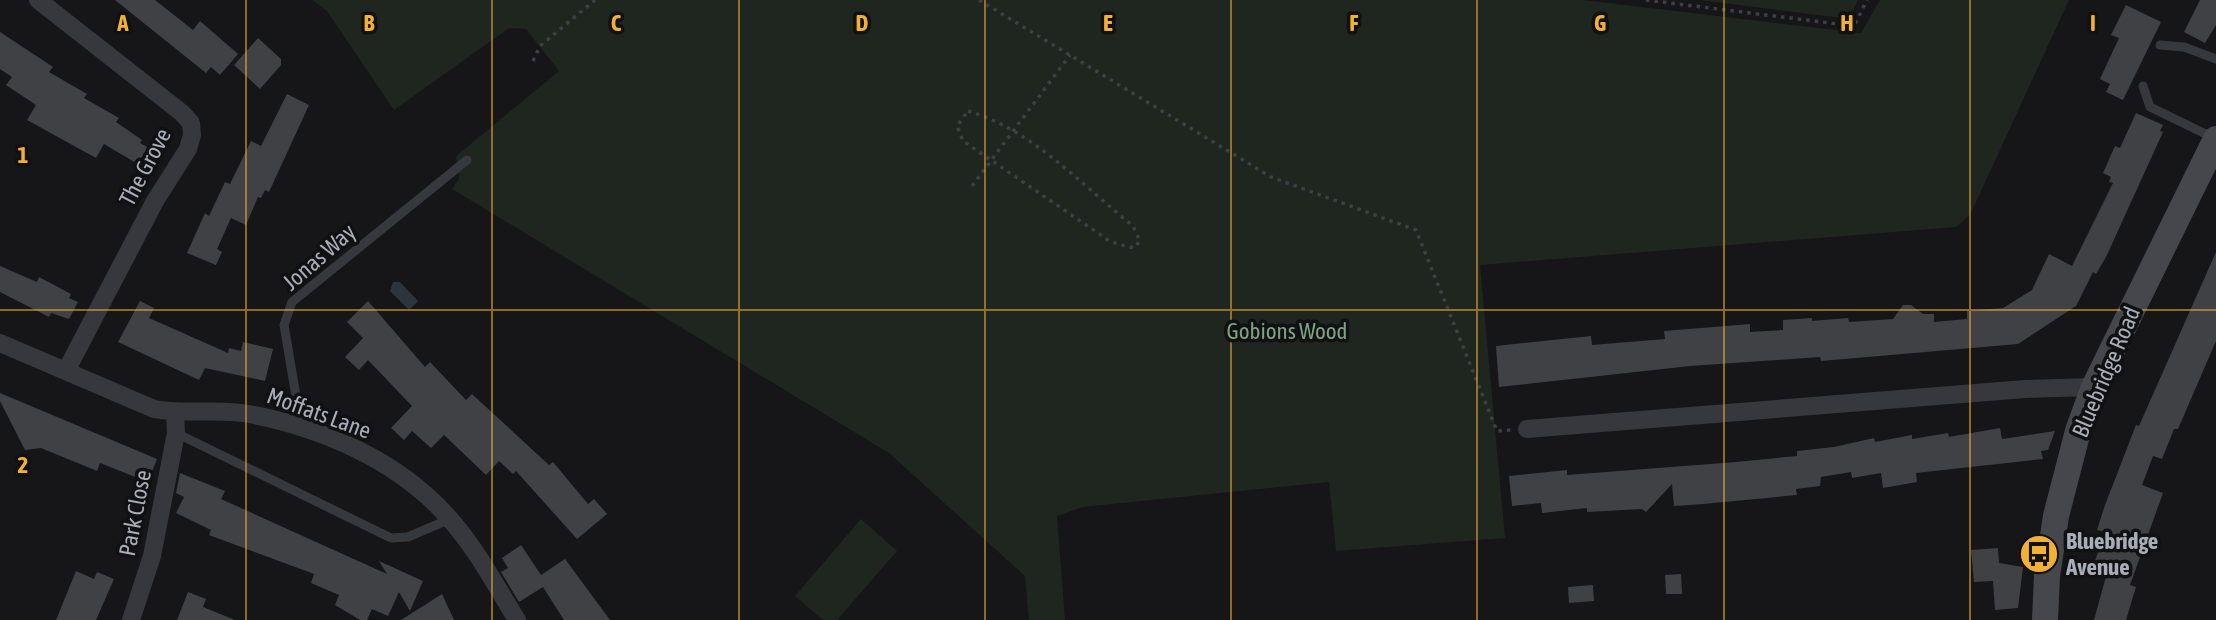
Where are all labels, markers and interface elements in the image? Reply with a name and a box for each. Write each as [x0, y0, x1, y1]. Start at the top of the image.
text: A [116, 10, 129, 36]
text: B [364, 10, 375, 36]
text: C [611, 10, 622, 36]
text: D [856, 10, 869, 36]
text: E [1103, 10, 1113, 36]
text: F [1349, 10, 1359, 36]
text: G [1594, 10, 1606, 36]
text: H [1840, 10, 1854, 36]
text: I [2090, 10, 2096, 36]
street label: The Grove [114, 124, 176, 210]
text: 1 [18, 142, 29, 168]
street label: Jonas Way [277, 219, 361, 295]
street label: Bluebridge Road [2067, 303, 2145, 441]
park label: Gobions Wood [1227, 318, 1347, 344]
street label: Moffats Lane [264, 382, 374, 444]
text: 2 [18, 452, 28, 478]
street label: Park Close [114, 468, 156, 558]
place label: Bluebridge Avenue [2065, 528, 2158, 580]
bus stop icon: Bluebridge Avenue [2018, 533, 2060, 575]

